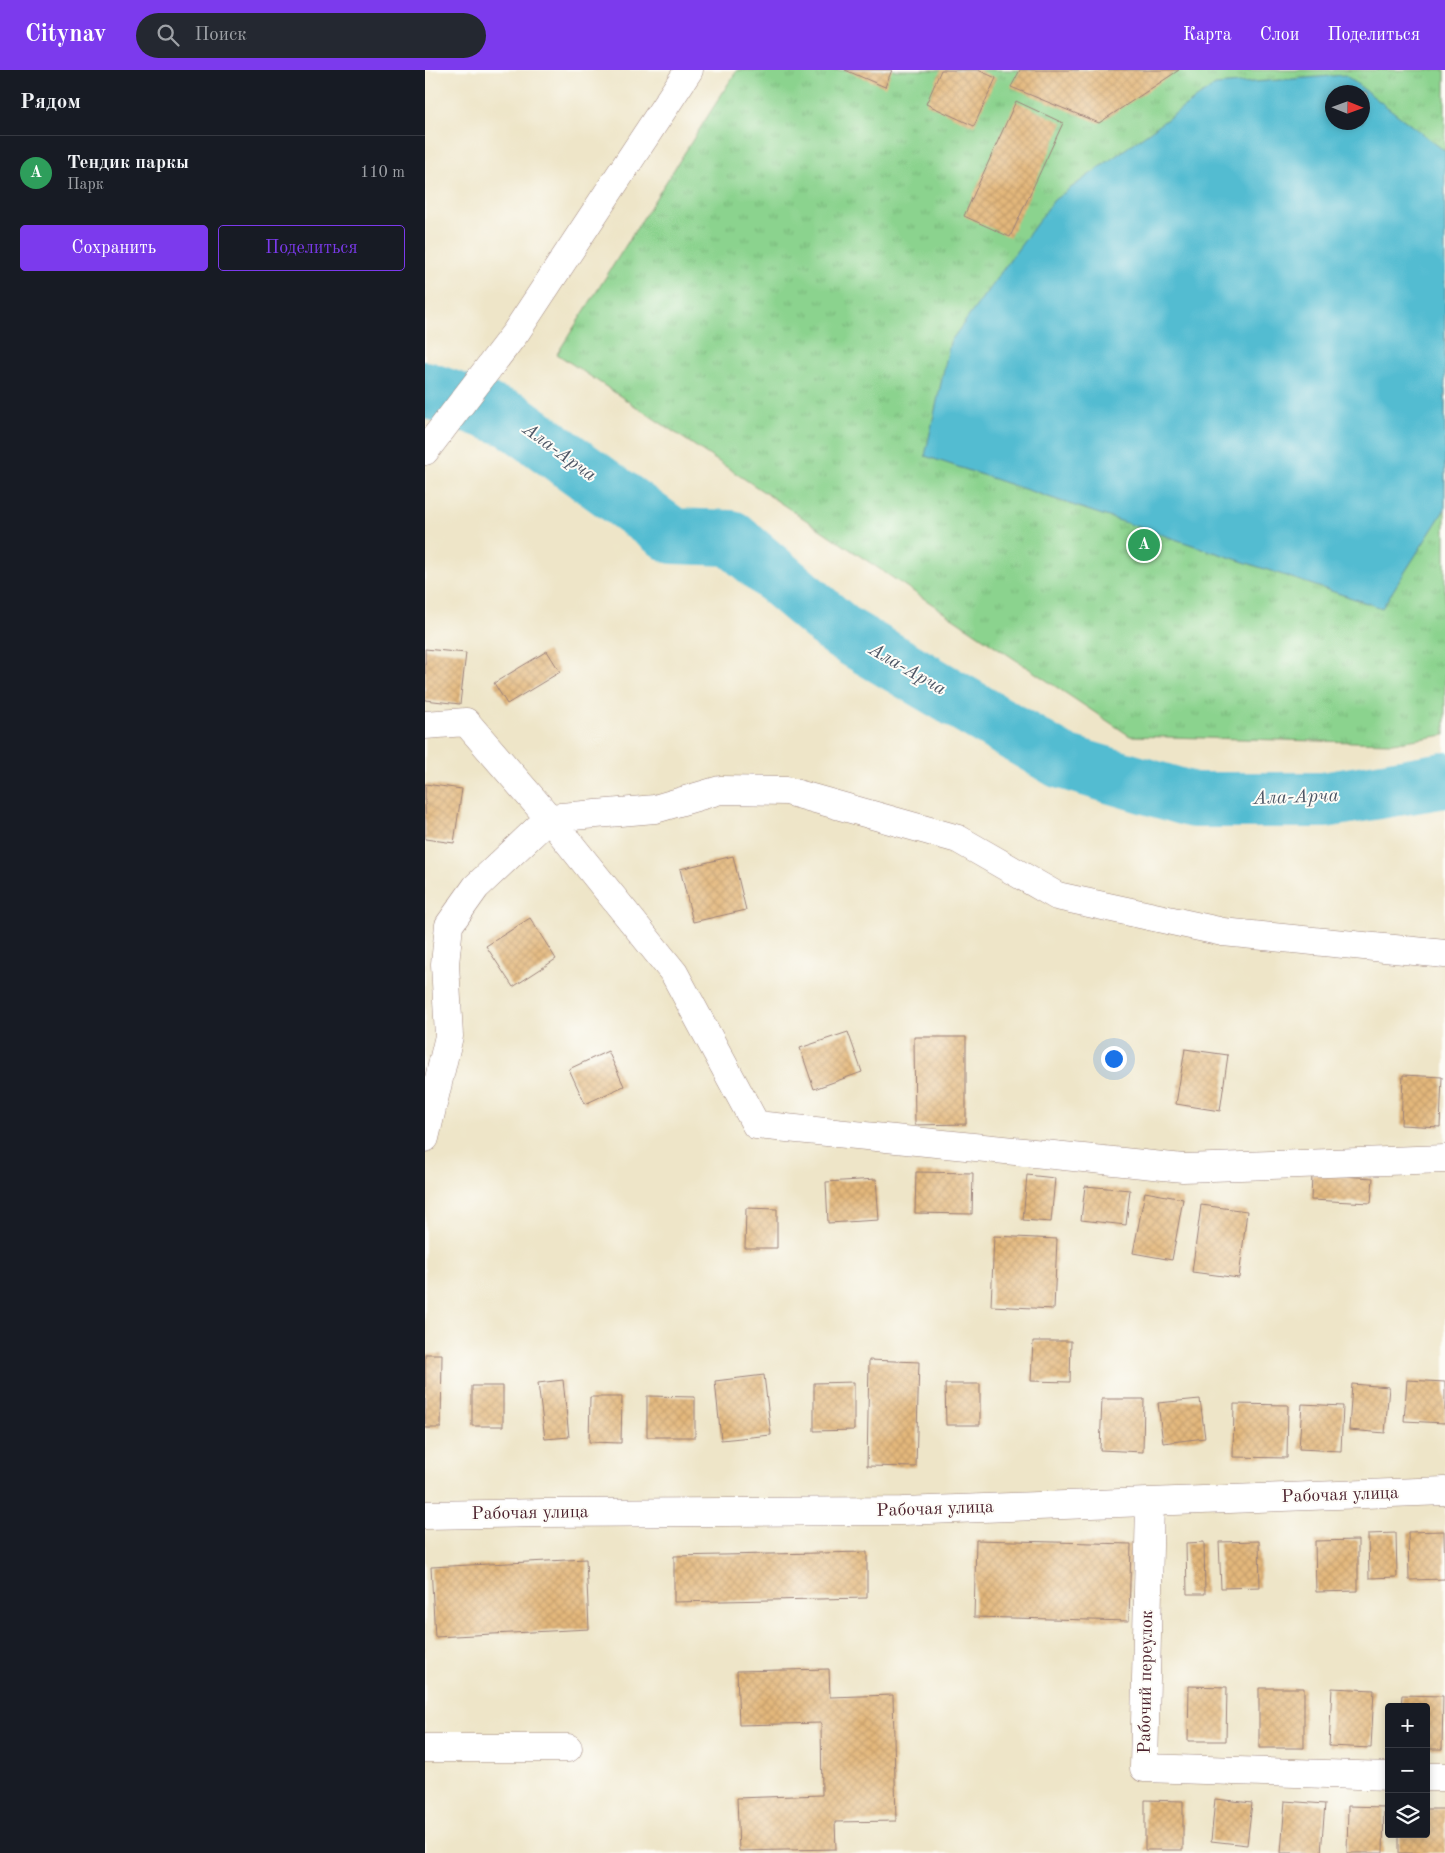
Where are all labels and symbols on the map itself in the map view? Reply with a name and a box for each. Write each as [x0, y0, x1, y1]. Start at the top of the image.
north arrow [1325, 85, 1370, 130]
water label: Ала-Арча [518, 420, 599, 486]
pin: A [1128, 526, 1160, 564]
water label: Ала-Арча [864, 640, 949, 700]
water label: Ала-Арча [1252, 787, 1339, 809]
your location [1101, 1046, 1127, 1072]
street label: Рабочая улица [1281, 1484, 1399, 1506]
street label: Рабочая улица [876, 1498, 994, 1520]
street label: Рабочая улица [471, 1503, 589, 1523]
street label: Рабочий переулок [1136, 1610, 1156, 1754]

